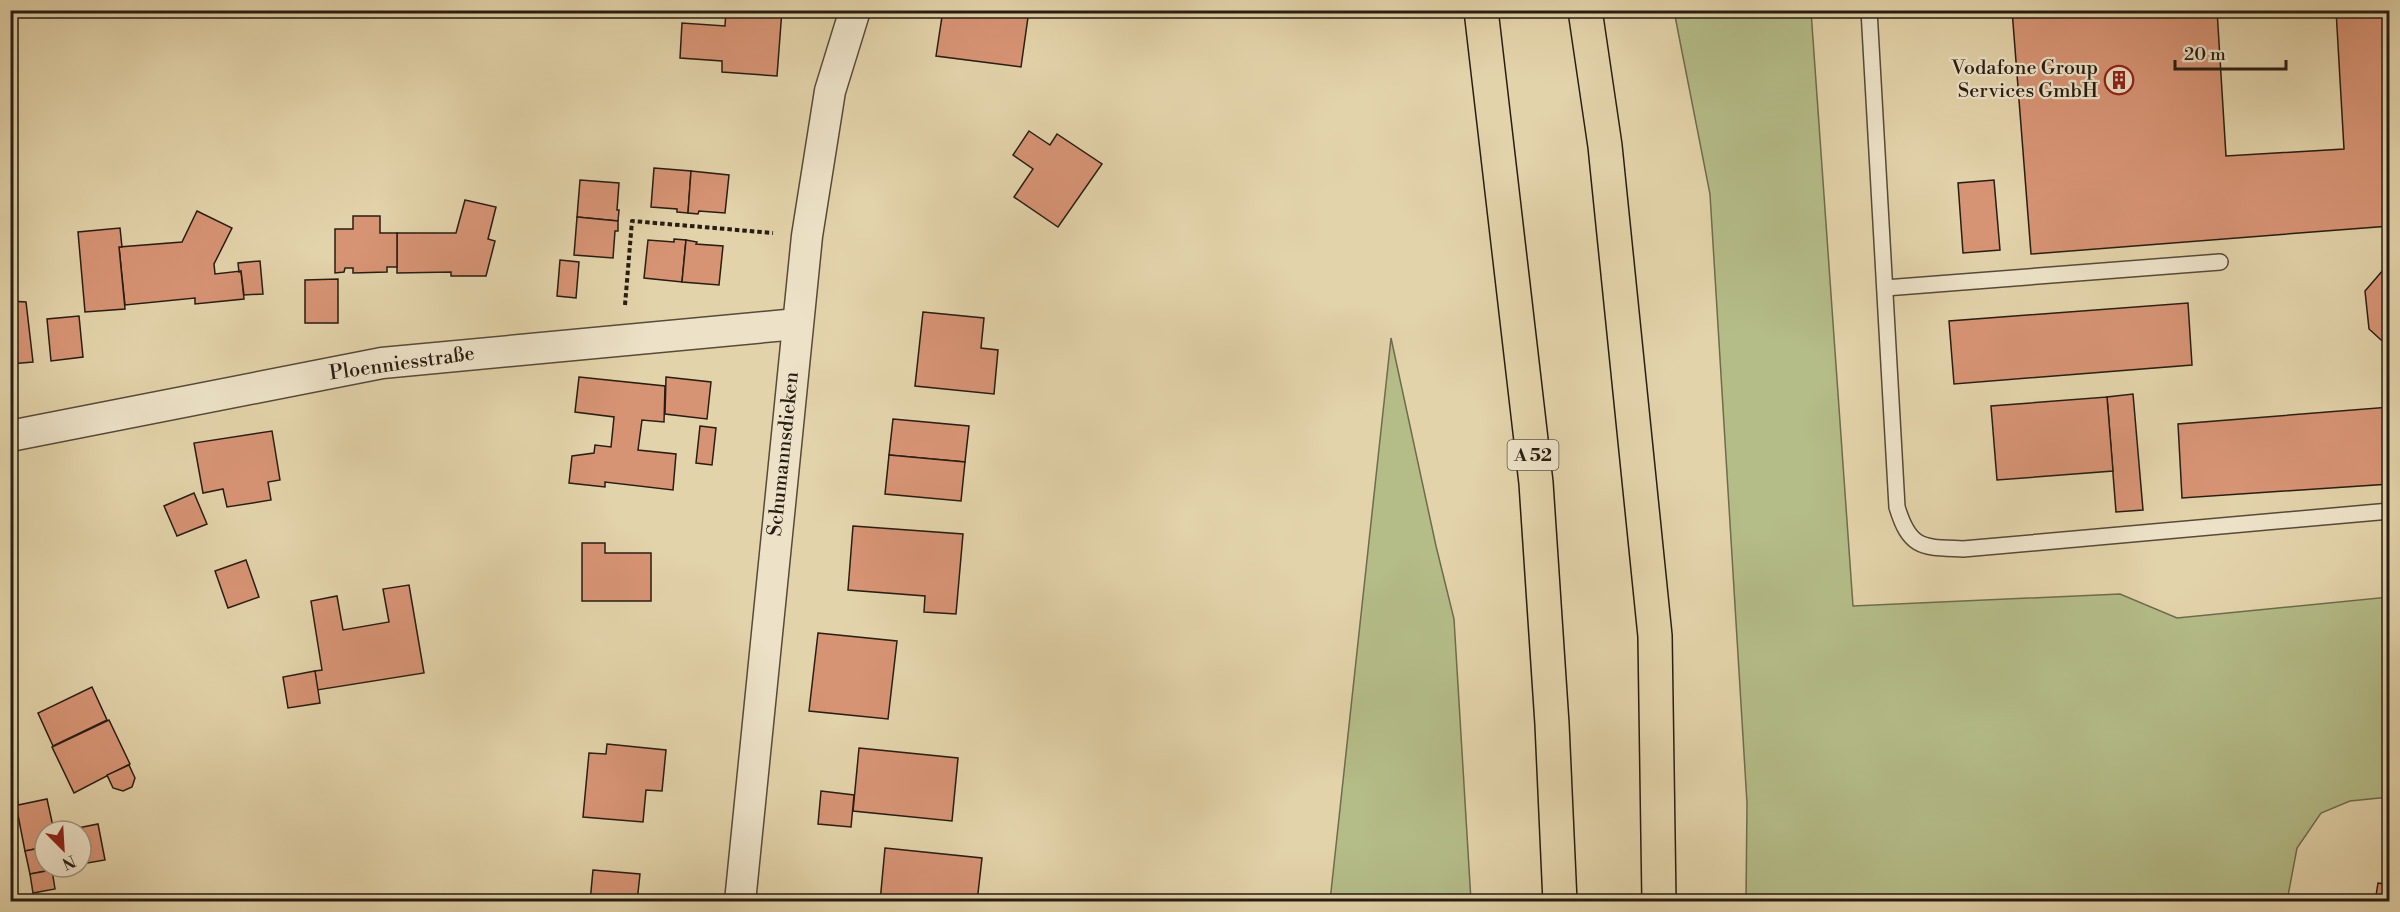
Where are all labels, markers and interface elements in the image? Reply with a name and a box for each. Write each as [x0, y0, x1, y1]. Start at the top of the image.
scale bar [2175, 33, 2286, 71]
text: 20 m [2184, 43, 2226, 66]
place label: Vodafone Group Services GmbH [1950, 56, 2098, 104]
building icon: Vodafone Group Services GmbH [2103, 64, 2135, 96]
street label: Ploenniesstraße [328, 341, 476, 387]
street label: Schumannsdieken [763, 370, 805, 538]
road number: A 52 [1508, 440, 1558, 470]
north arrow [33, 819, 93, 879]
text: N [59, 850, 79, 874]

